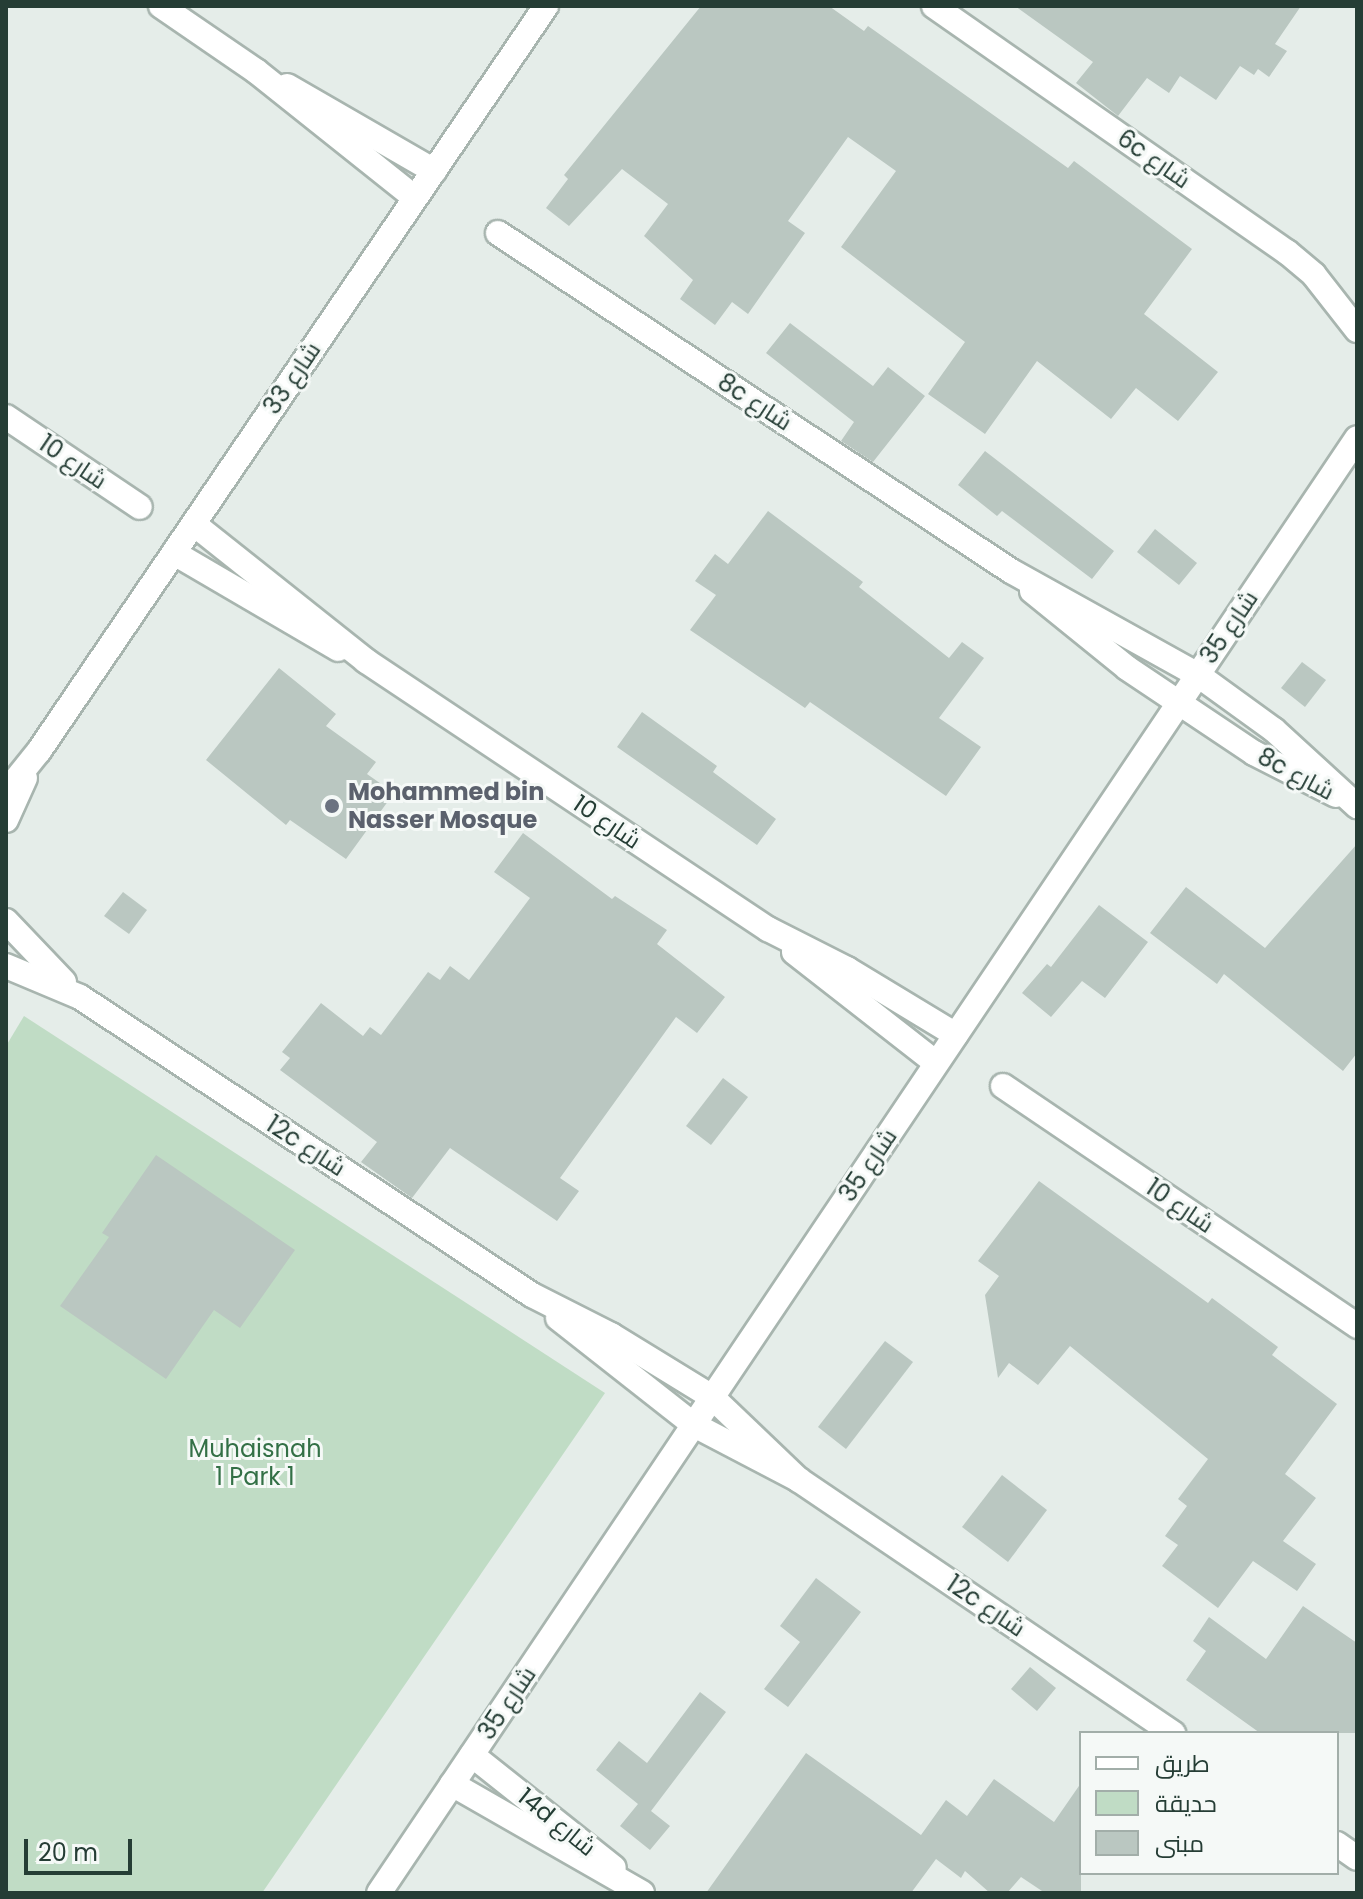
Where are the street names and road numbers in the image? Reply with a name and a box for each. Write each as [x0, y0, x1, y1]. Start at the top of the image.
street label: 6c شارع [1112, 123, 1196, 195]
street label: شارع 33 [257, 336, 327, 420]
street label: 8c شارع [713, 367, 797, 437]
street label: شارع 10 [34, 429, 112, 495]
street label: شارع 35 [1194, 585, 1264, 669]
street label: 8c شارع [1253, 742, 1339, 806]
street label: شارع 10 [568, 789, 646, 855]
street label: 12c شارع [261, 1110, 351, 1182]
street label: شارع 35 [833, 1123, 903, 1207]
street label: شارع 10 [1141, 1173, 1219, 1239]
street label: 12c شارع [941, 1569, 1031, 1643]
street label: شارع 35 [472, 1661, 542, 1745]
street label: 14d شارع [512, 1782, 602, 1862]

